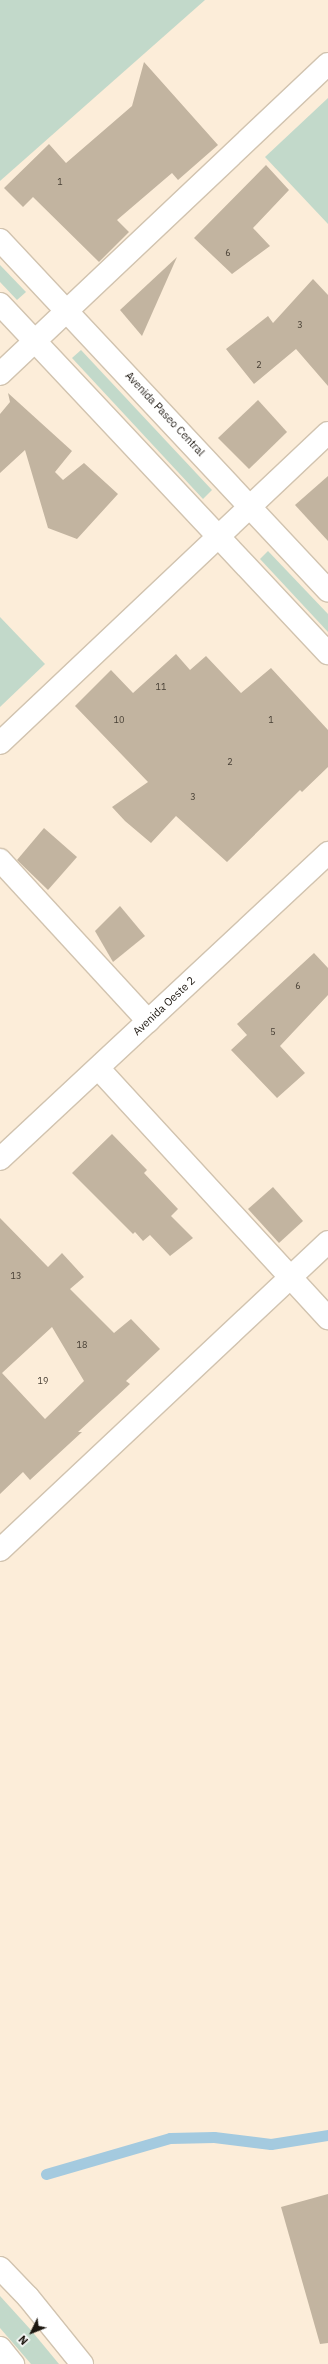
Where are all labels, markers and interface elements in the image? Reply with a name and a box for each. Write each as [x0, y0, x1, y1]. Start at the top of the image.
house number: 1 [57, 177, 63, 187]
house number: 6 [225, 248, 231, 258]
house number: 3 [297, 320, 303, 330]
house number: 2 [256, 360, 262, 370]
street label: Avenida Paseo Central [123, 369, 207, 459]
house number: 11 [156, 682, 166, 692]
house number: 10 [114, 715, 124, 725]
house number: 1 [268, 715, 274, 725]
house number: 2 [227, 757, 233, 767]
house number: 3 [190, 792, 196, 802]
street label: Avenida Oeste 2 [130, 974, 198, 1038]
house number: 6 [295, 981, 301, 991]
house number: 5 [270, 1027, 276, 1037]
house number: 13 [11, 1271, 21, 1281]
house number: 18 [77, 1340, 87, 1350]
house number: 19 [38, 1376, 48, 1386]
north arrow [12, 2312, 52, 2352]
text: N [15, 2332, 31, 2348]

